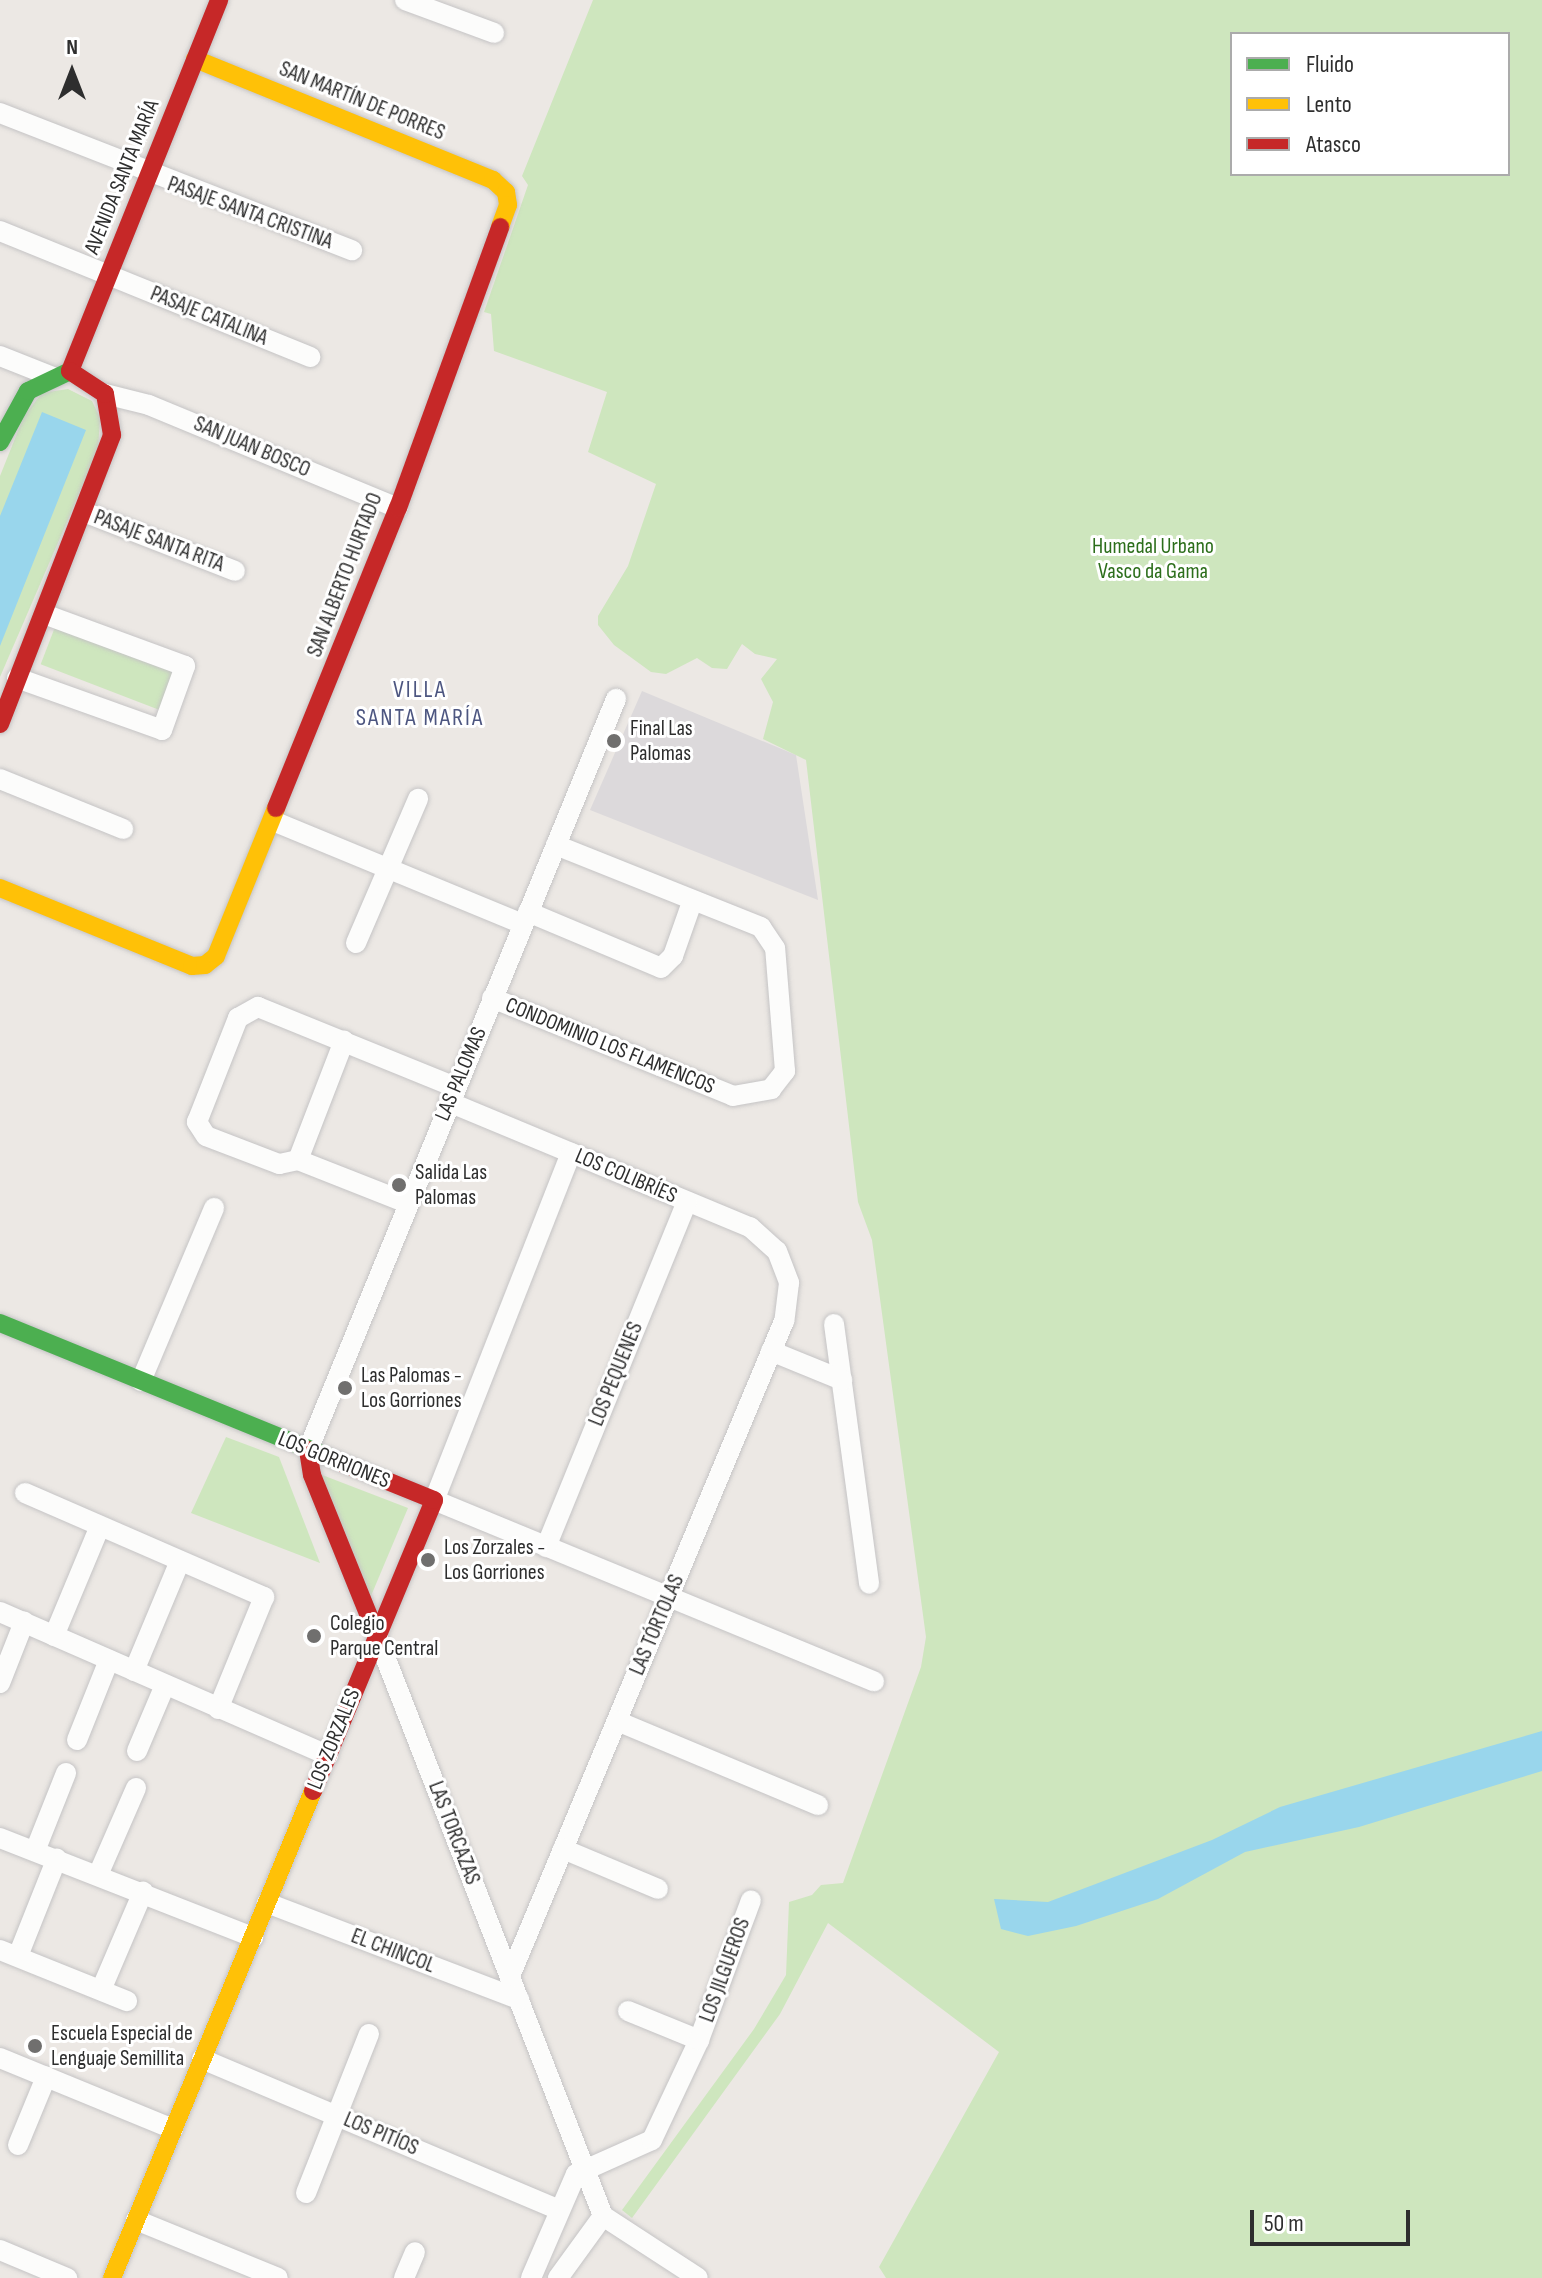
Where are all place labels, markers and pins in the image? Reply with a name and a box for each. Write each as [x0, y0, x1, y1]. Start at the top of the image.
place label: Final Las Palomas [630, 715, 693, 766]
marker: Final Las Palomas [605, 732, 623, 750]
place label: Salida Las Palomas [415, 1159, 487, 1210]
marker: Salida Las Palomas [390, 1176, 408, 1194]
place label: Las Palomas - Los Gorriones [361, 1362, 462, 1414]
marker: Las Palomas - Los Gorriones [336, 1379, 354, 1397]
place label: Los Zorzales - Los Gorriones [444, 1534, 545, 1586]
marker: Los Zorzales - Los Gorriones [419, 1551, 437, 1569]
place label: Colegio Parque Central [330, 1610, 438, 1662]
marker: Colegio Parque Central [305, 1627, 323, 1645]
place label: Escuela Especial de Lenguaje Semillita [51, 2020, 193, 2072]
marker: Escuela Especial de Lenguaje Semillita [26, 2037, 44, 2055]

